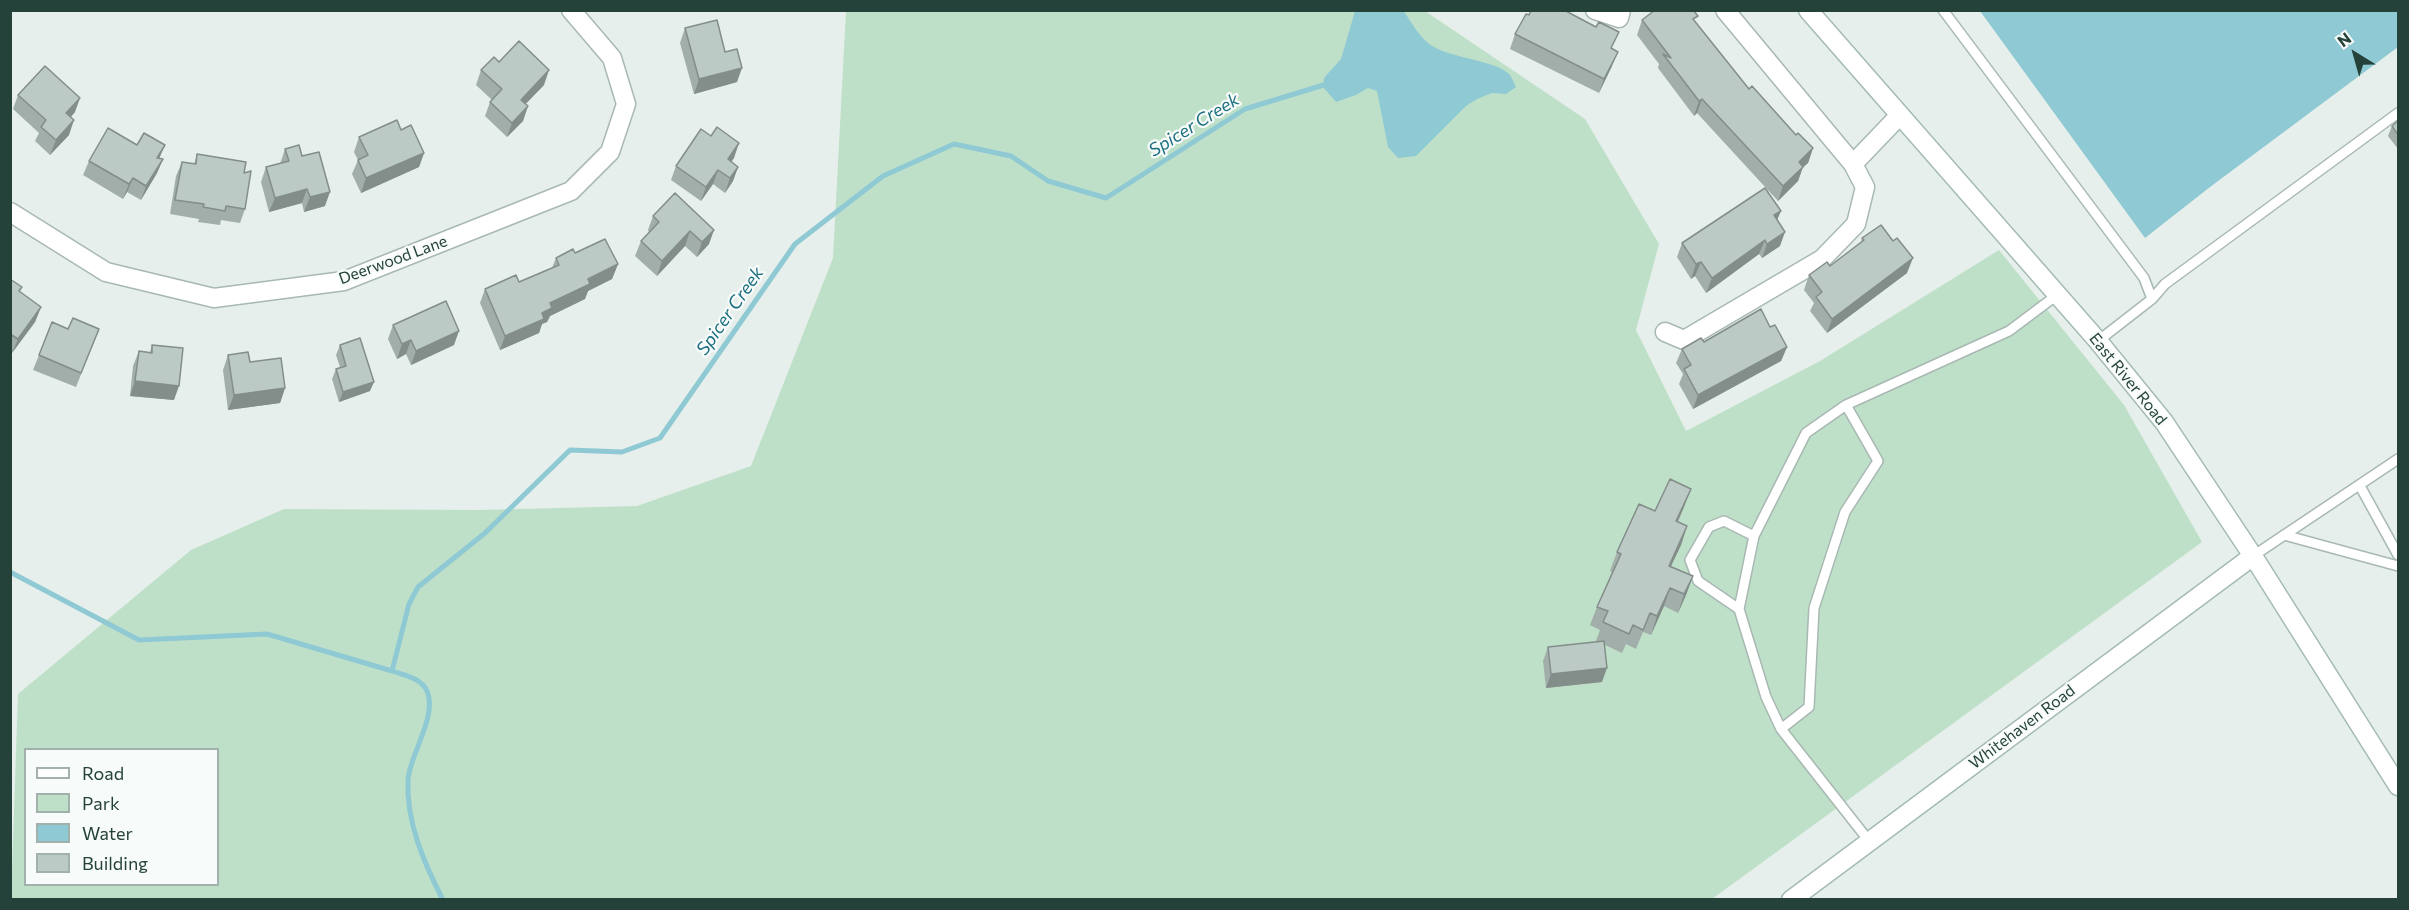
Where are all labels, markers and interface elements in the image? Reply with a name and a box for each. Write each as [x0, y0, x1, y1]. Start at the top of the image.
north arrow [2325, 24, 2385, 84]
text: N [2333, 28, 2354, 50]
water label: Spicer Creek [1145, 89, 1243, 161]
street label: Deerwood Lane [336, 231, 450, 289]
water label: Spicer Creek [692, 263, 768, 359]
street label: East River Road [2085, 329, 2171, 429]
street label: Whitehaven Road [1965, 681, 2079, 773]
legend [24, 748, 219, 886]
text: Road [82, 762, 124, 784]
text: Park [82, 792, 120, 814]
text: Water [82, 822, 133, 844]
text: Building [82, 852, 148, 874]

